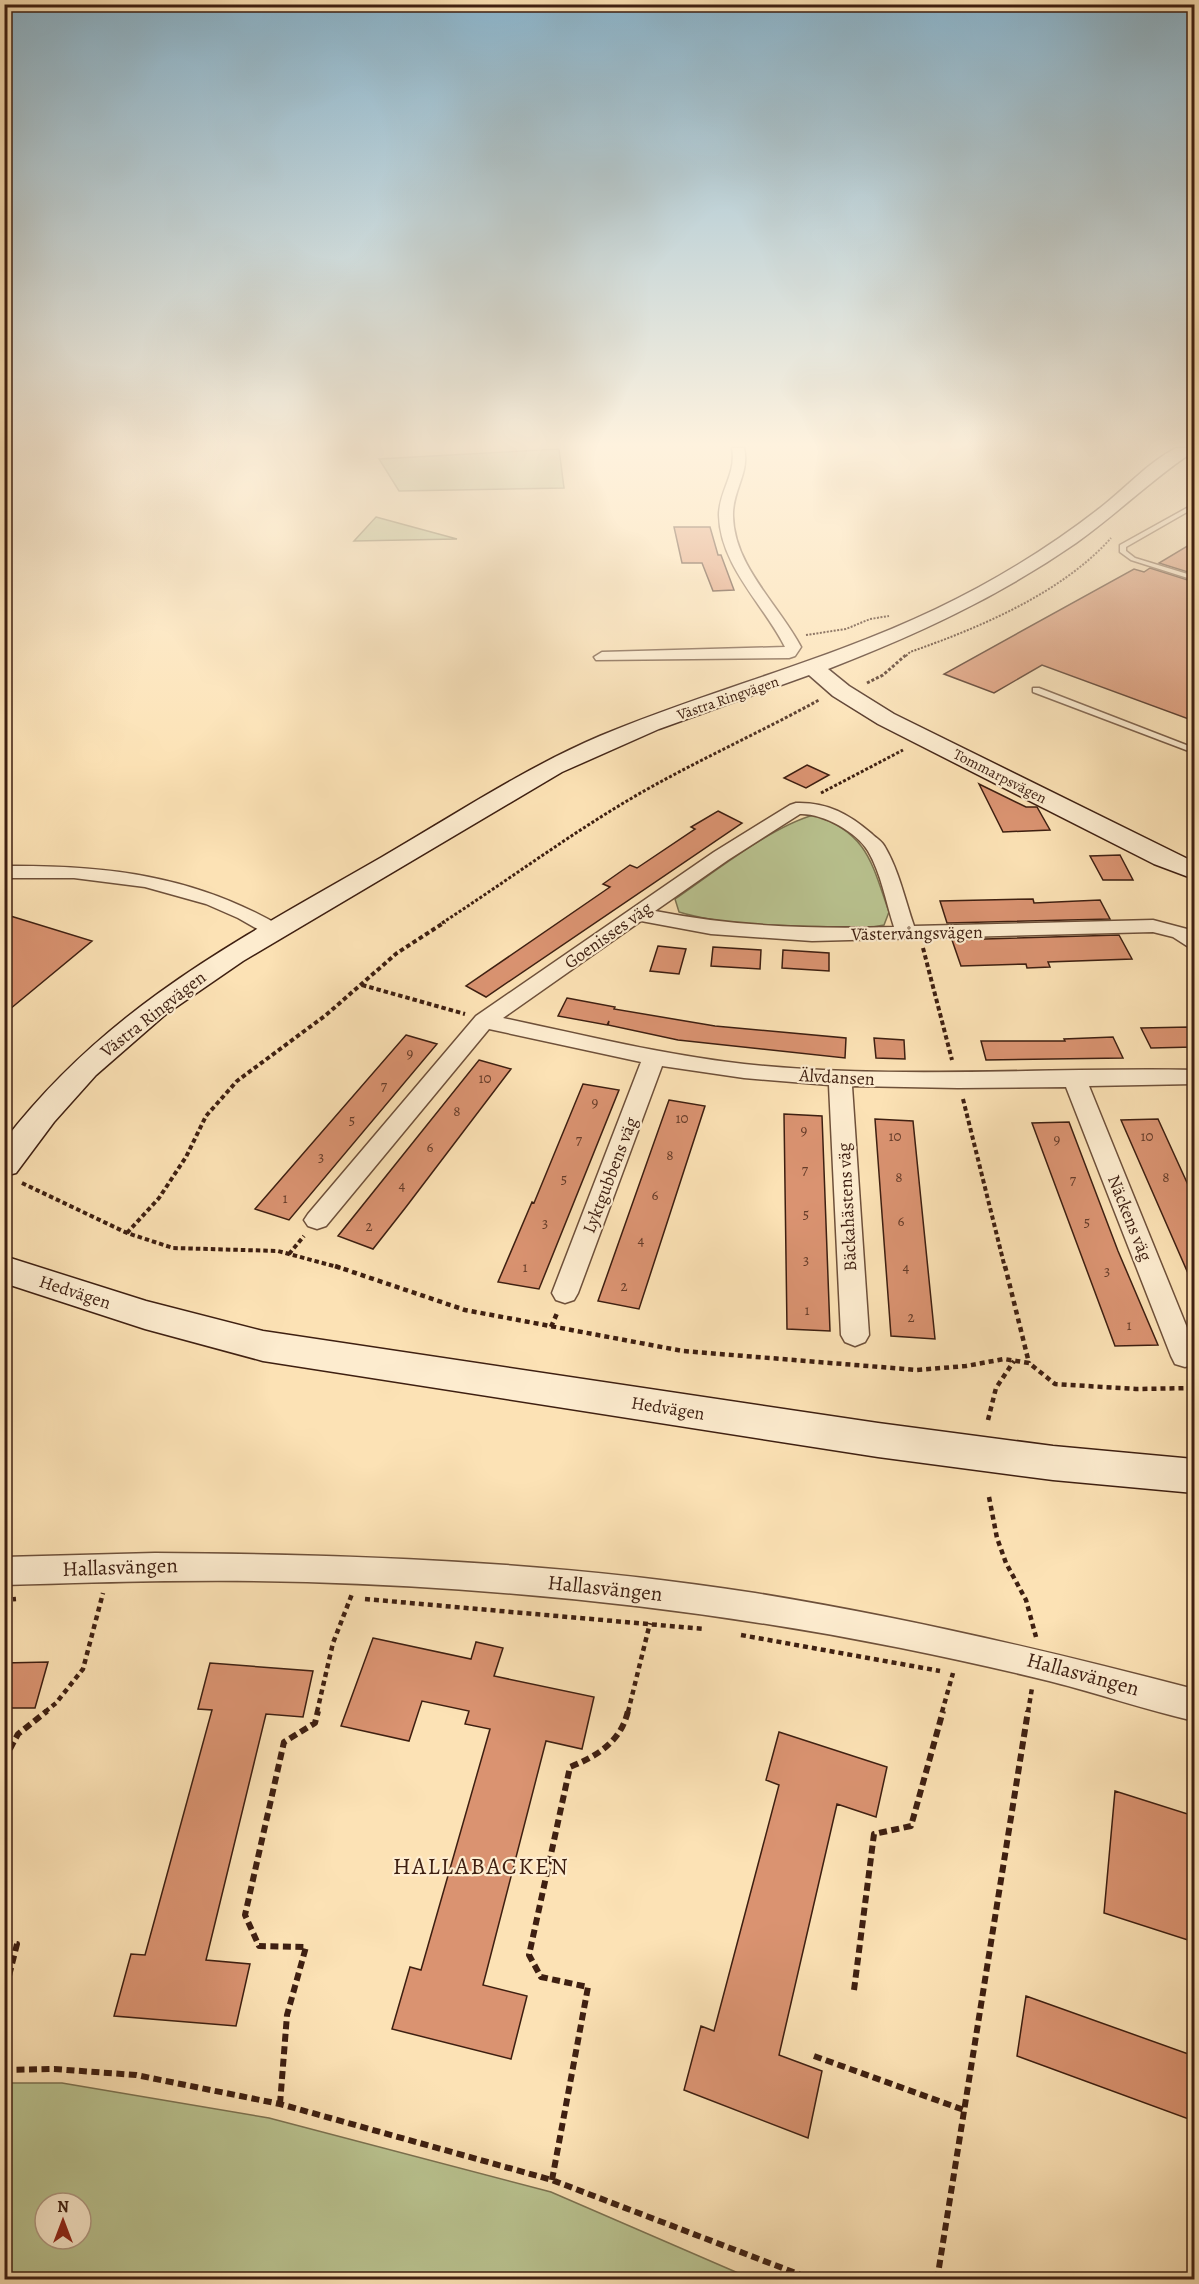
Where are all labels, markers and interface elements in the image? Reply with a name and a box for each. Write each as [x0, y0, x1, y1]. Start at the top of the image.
street label: Västra Ringvägen [674, 671, 782, 725]
street label: Tommarpsvägen [950, 744, 1050, 808]
street label: Goenisses väg [559, 896, 657, 974]
street label: Västervångsvägen [850, 920, 983, 946]
street label: Västra Ringvägen [95, 965, 211, 1063]
house number: 9 [407, 1043, 414, 1063]
street label: Älvdansen [798, 1063, 875, 1091]
house number: 10 [478, 1068, 492, 1088]
house number: 7 [381, 1076, 388, 1096]
house number: 9 [592, 1092, 599, 1112]
house number: 8 [453, 1101, 461, 1121]
house number: 10 [675, 1108, 689, 1128]
house number: 5 [349, 1110, 355, 1130]
street label: Lyktgubbens väg [577, 1113, 643, 1237]
house number: 9 [801, 1120, 808, 1140]
house number: 10 [888, 1126, 902, 1146]
house number: 10 [1140, 1126, 1154, 1146]
house number: 9 [1054, 1129, 1061, 1149]
house number: 7 [576, 1130, 583, 1150]
house number: 6 [427, 1137, 434, 1157]
street label: Bäckahästens väg [832, 1142, 862, 1272]
house number: 8 [666, 1145, 674, 1165]
house number: 3 [318, 1147, 324, 1167]
house number: 7 [802, 1160, 809, 1180]
house number: 8 [895, 1167, 903, 1187]
house number: 8 [1162, 1167, 1170, 1187]
house number: 5 [561, 1169, 567, 1189]
house number: 7 [1070, 1170, 1077, 1190]
street label: Näckens väg [1102, 1171, 1158, 1265]
house number: 4 [399, 1175, 406, 1195]
house number: 6 [652, 1185, 659, 1205]
house number: 1 [282, 1188, 288, 1208]
house number: 5 [803, 1204, 809, 1224]
house number: 6 [898, 1211, 905, 1231]
house number: 5 [1084, 1212, 1090, 1232]
house number: 3 [542, 1213, 548, 1233]
house number: 2 [365, 1216, 373, 1236]
house number: 4 [638, 1230, 645, 1250]
house number: 3 [803, 1250, 809, 1270]
house number: 1 [522, 1257, 528, 1277]
house number: 4 [903, 1257, 910, 1277]
house number: 3 [1104, 1261, 1110, 1281]
street label: Hedvägen [36, 1269, 114, 1315]
house number: 2 [620, 1276, 628, 1296]
house number: 1 [804, 1300, 810, 1320]
house number: 2 [907, 1307, 915, 1327]
house number: 1 [1126, 1315, 1132, 1335]
street label: Hedvägen [630, 1390, 707, 1426]
street label: Hallasvängen [62, 1551, 178, 1583]
street label: Hallasvängen [546, 1568, 664, 1608]
street label: Hallasvängen [1024, 1646, 1142, 1702]
district label: HALLABACKEN [393, 1850, 569, 1882]
north arrow [33, 2191, 93, 2251]
text: N [57, 2196, 69, 2218]

